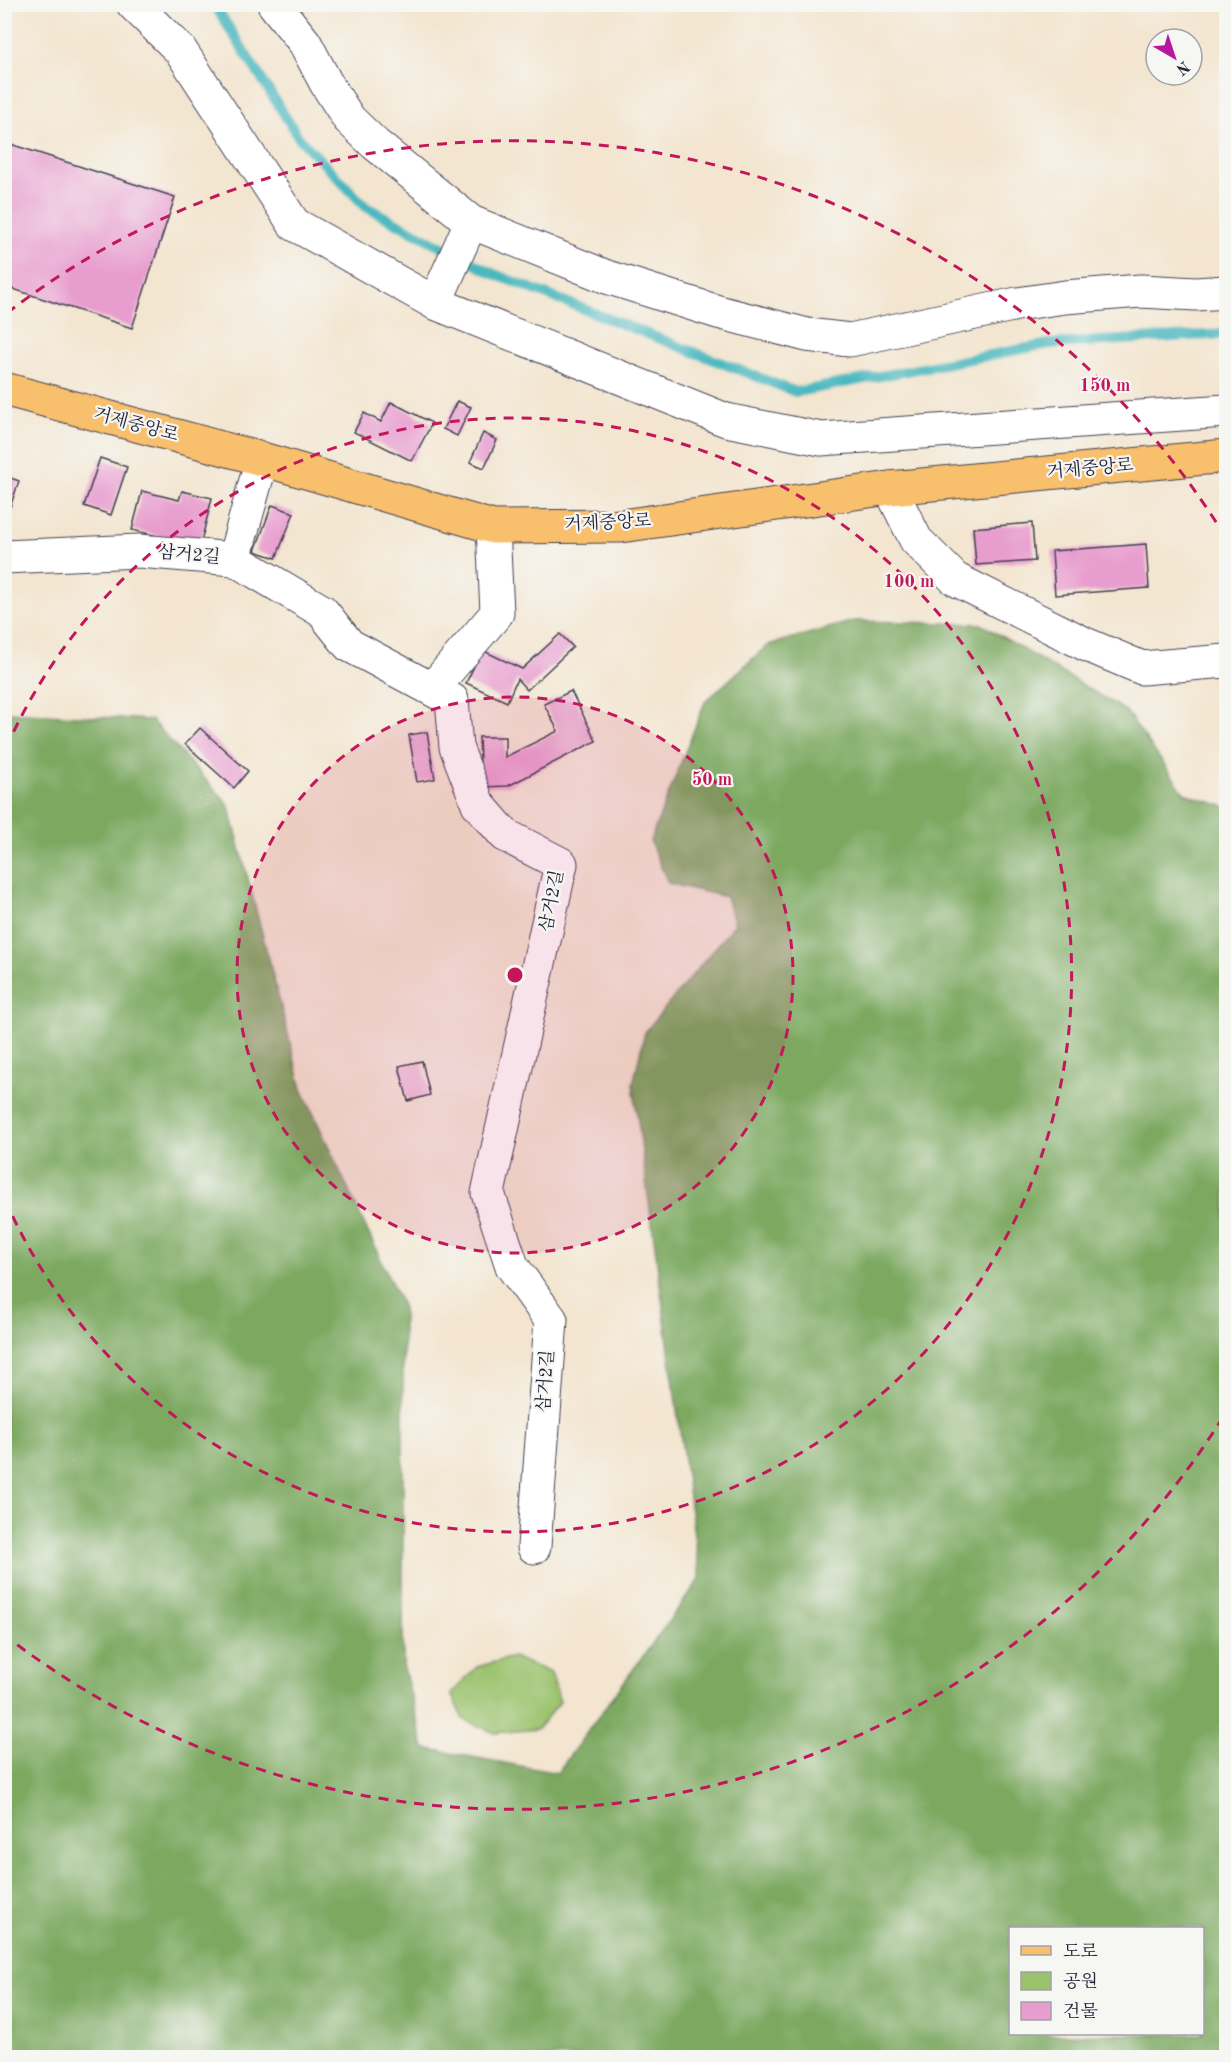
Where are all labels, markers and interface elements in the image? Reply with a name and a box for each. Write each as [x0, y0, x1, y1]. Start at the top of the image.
north arrow [1144, 27, 1204, 87]
text: N [1172, 57, 1192, 78]
text: 150 m [1080, 377, 1130, 395]
street label: 거제중앙로 [92, 404, 181, 445]
street label: 거제중앙로 [1046, 455, 1134, 482]
street label: 거제중앙로 [564, 511, 652, 534]
street label: 삼거2길 [157, 542, 221, 567]
text: 100 m [884, 573, 934, 591]
text: 50 m [692, 771, 732, 789]
street label: 삼거2길 [536, 868, 567, 933]
centre of rings [505, 965, 525, 985]
street label: 삼거2길 [534, 1349, 557, 1413]
legend [1009, 1927, 1204, 2035]
text: 도로 [1063, 1943, 1098, 1961]
text: 공원 [1063, 1972, 1098, 1991]
text: 건물 [1063, 2002, 1098, 2021]

